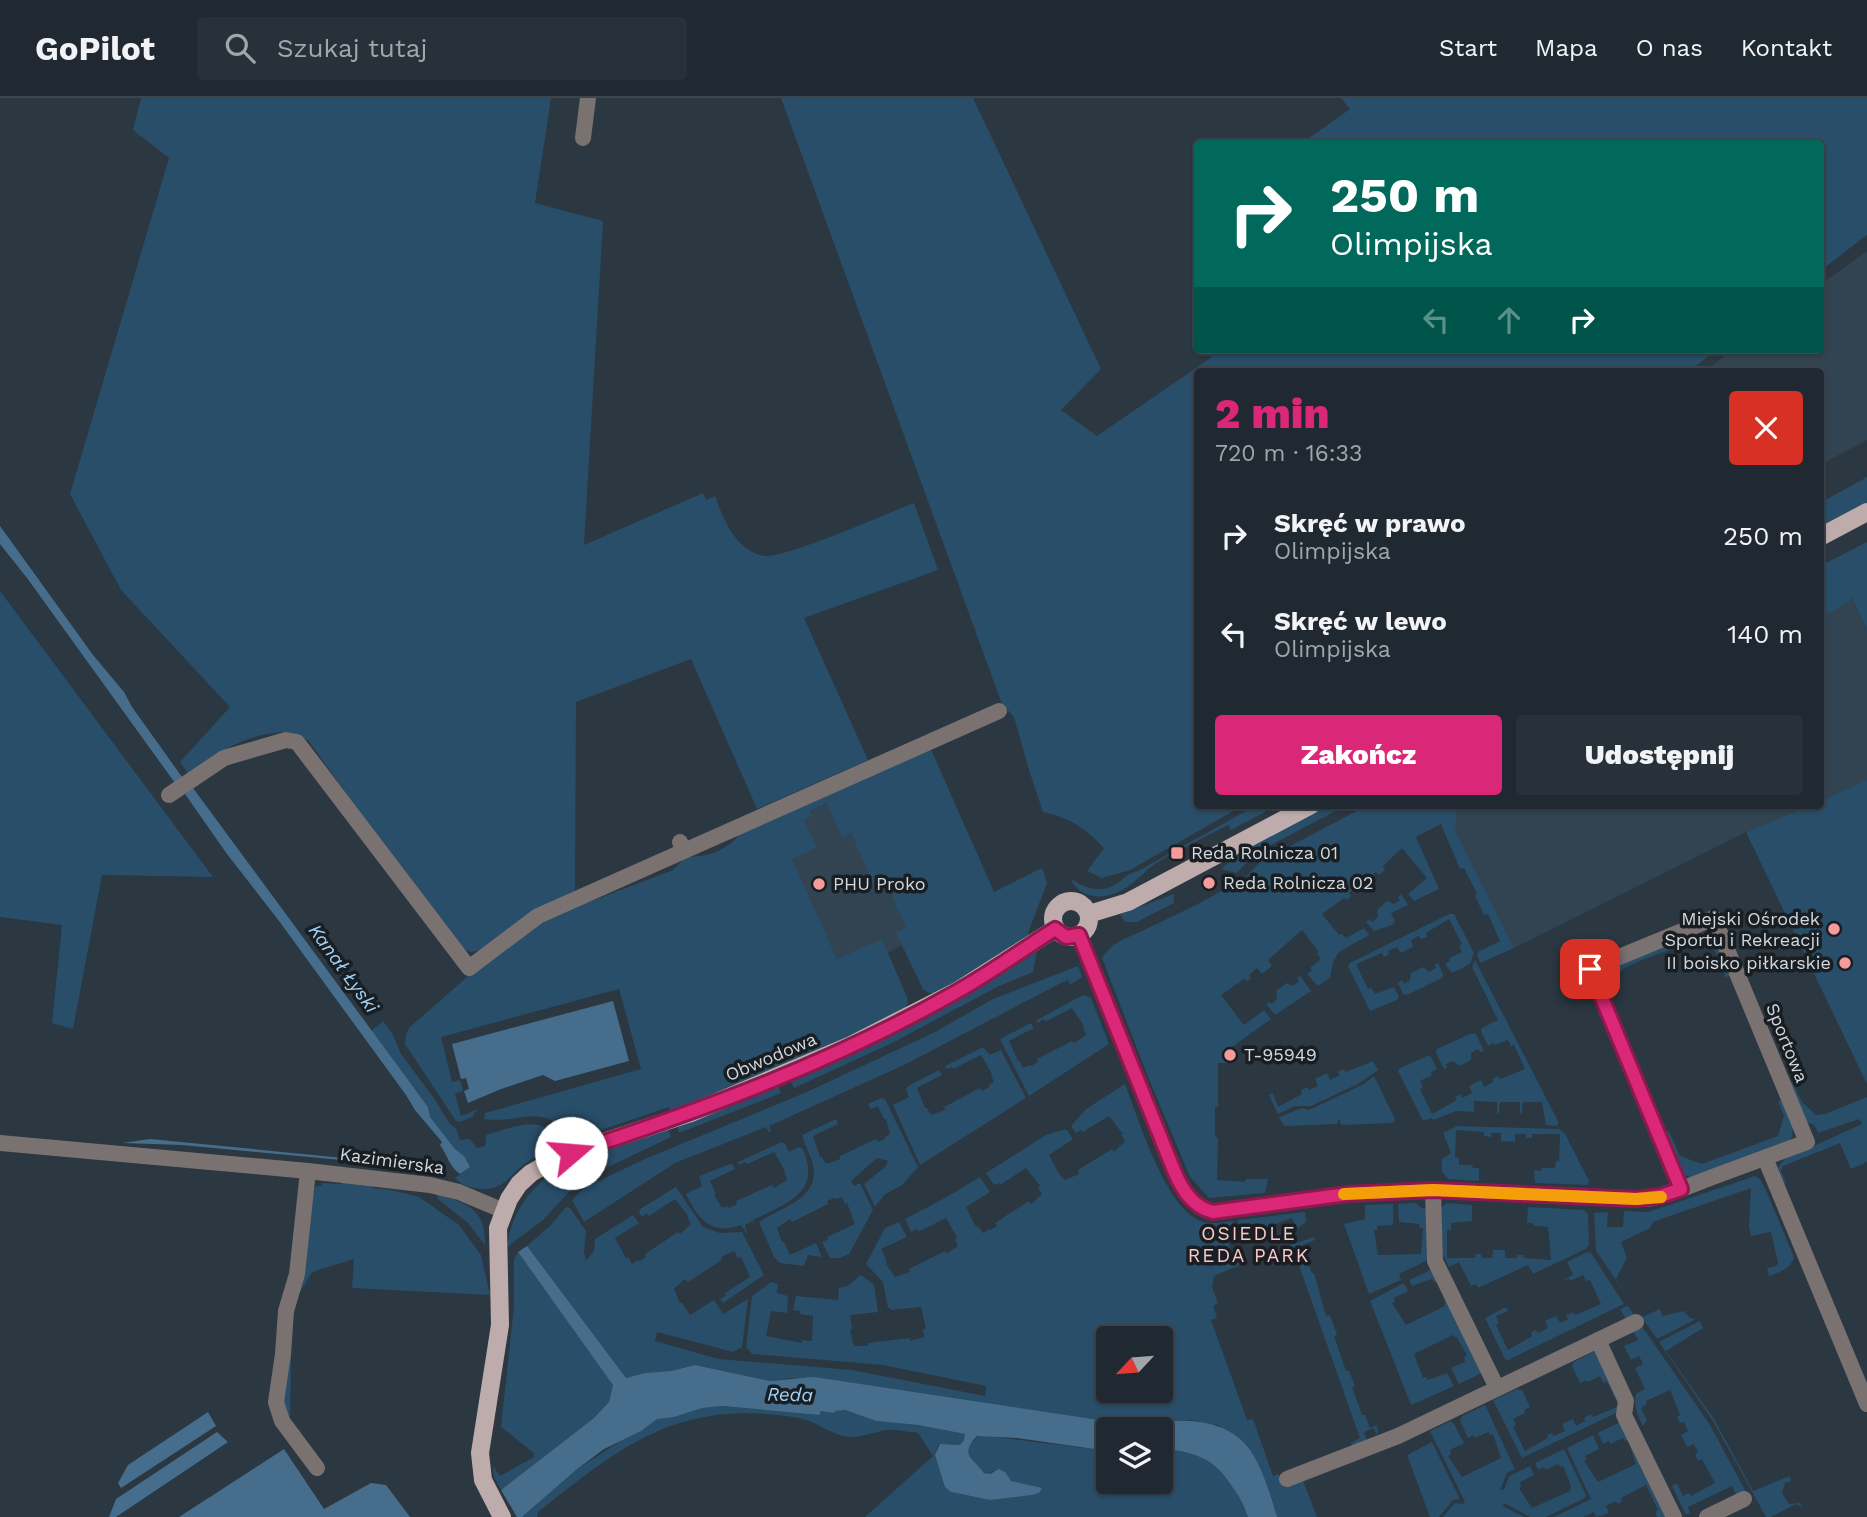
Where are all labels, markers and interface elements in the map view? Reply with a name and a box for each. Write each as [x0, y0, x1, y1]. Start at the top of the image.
search box [197, 17, 687, 80]
text: GoPilot [35, 29, 155, 68]
icon: search [221, 29, 259, 67]
text: Szukaj tutaj [277, 33, 427, 63]
text: Start [1439, 34, 1497, 62]
text: Mapa [1535, 34, 1598, 62]
text: O nas [1636, 34, 1703, 62]
text: Kontakt [1741, 34, 1832, 62]
text: 250 m [1330, 166, 1479, 224]
icon: right [1215, 168, 1306, 259]
text: Olimpijska [1330, 225, 1493, 263]
icon: left [1417, 301, 1455, 339]
icon: ahead [1490, 301, 1528, 339]
icon: right [1563, 301, 1601, 339]
text: 2 min [1215, 389, 1329, 438]
button: close [1729, 391, 1803, 465]
text: 720 m · 16:33 [1215, 440, 1362, 467]
text: Skręć w prawo [1274, 508, 1466, 538]
icon: right [1215, 517, 1253, 555]
text: 250 m [1723, 521, 1803, 551]
text: Olimpijska [1274, 538, 1391, 565]
text: Skręć w lewo [1274, 606, 1447, 636]
icon: left [1215, 615, 1253, 653]
text: 140 m [1727, 619, 1803, 649]
text: Olimpijska [1274, 636, 1391, 663]
button: Zakończ [1215, 715, 1502, 795]
button: Udostępnij [1516, 715, 1803, 795]
place label: Reda Rolnicza 01 [1191, 842, 1338, 863]
marker: Reda Rolnicza 01 [1169, 845, 1185, 861]
place label: Reda Rolnicza 02 [1223, 872, 1373, 893]
place label: PHU Proko [833, 873, 926, 894]
marker: Reda Rolnicza 02 [1201, 875, 1217, 891]
marker: PHU Proko [811, 876, 827, 892]
place label: Miejski Ośrodek Sportu i Rekreacji [1664, 908, 1820, 950]
water label: Kanał Łyski [304, 919, 384, 1018]
marker: Miejski Ośrodek Sportu i Rekreacji [1826, 921, 1842, 937]
pin [1560, 939, 1620, 999]
icon: arrive [1571, 950, 1609, 988]
place label: II boisko piłkarskie [1666, 952, 1831, 973]
marker: II boisko piłkarskie [1837, 955, 1853, 971]
street label: Sportowa [1762, 1000, 1813, 1085]
street label: Obwodowa [722, 1028, 819, 1085]
place label: T-95949 [1244, 1044, 1317, 1065]
marker: T-95949 [1222, 1047, 1238, 1063]
position arrow [534, 1116, 608, 1190]
street label: Kazimierska [339, 1143, 446, 1178]
district label: OSIEDLE REDA PARK [1188, 1222, 1310, 1267]
north arrow [1096, 1326, 1172, 1404]
map controls [1096, 1326, 1173, 1494]
water label: Reda [767, 1383, 813, 1406]
button: layers [1096, 1417, 1173, 1494]

